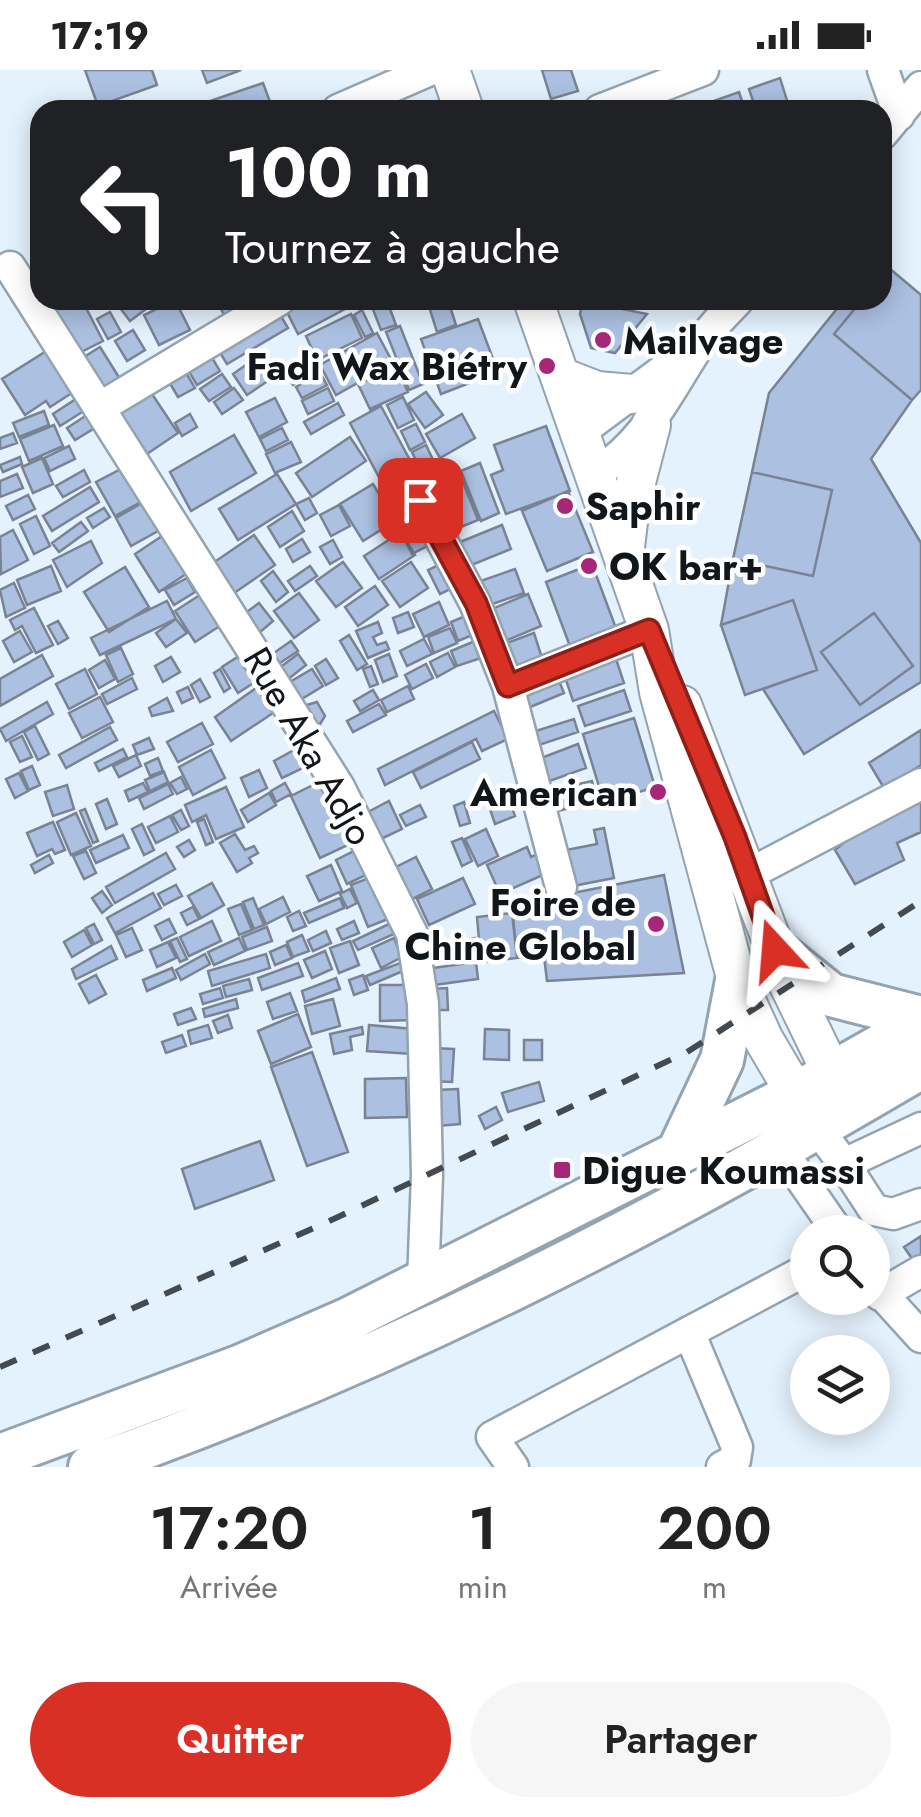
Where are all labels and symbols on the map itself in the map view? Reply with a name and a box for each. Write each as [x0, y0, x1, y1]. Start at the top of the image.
place label: Mailvage [623, 313, 784, 368]
marker: Mailvage [592, 329, 614, 351]
place label: Fadi Wax Biétry [246, 339, 528, 394]
marker: Fadi Wax Biétry [536, 355, 558, 377]
pin [378, 458, 463, 543]
place label: Saphir [585, 479, 701, 534]
marker: Saphir [554, 495, 576, 517]
place label: OK bar+ [609, 539, 763, 594]
marker: OK bar+ [578, 555, 600, 577]
street label: Rue Aka Adjo [230, 637, 388, 855]
place label: American [469, 765, 638, 820]
marker: American [647, 781, 669, 803]
place label: Foire de Chine Global [404, 875, 636, 974]
position arrow [723, 898, 827, 1002]
marker: Foire de Chine Global [645, 913, 667, 935]
place label: Digue Koumassi [582, 1143, 865, 1198]
marker: Digue Koumassi [551, 1159, 573, 1181]

